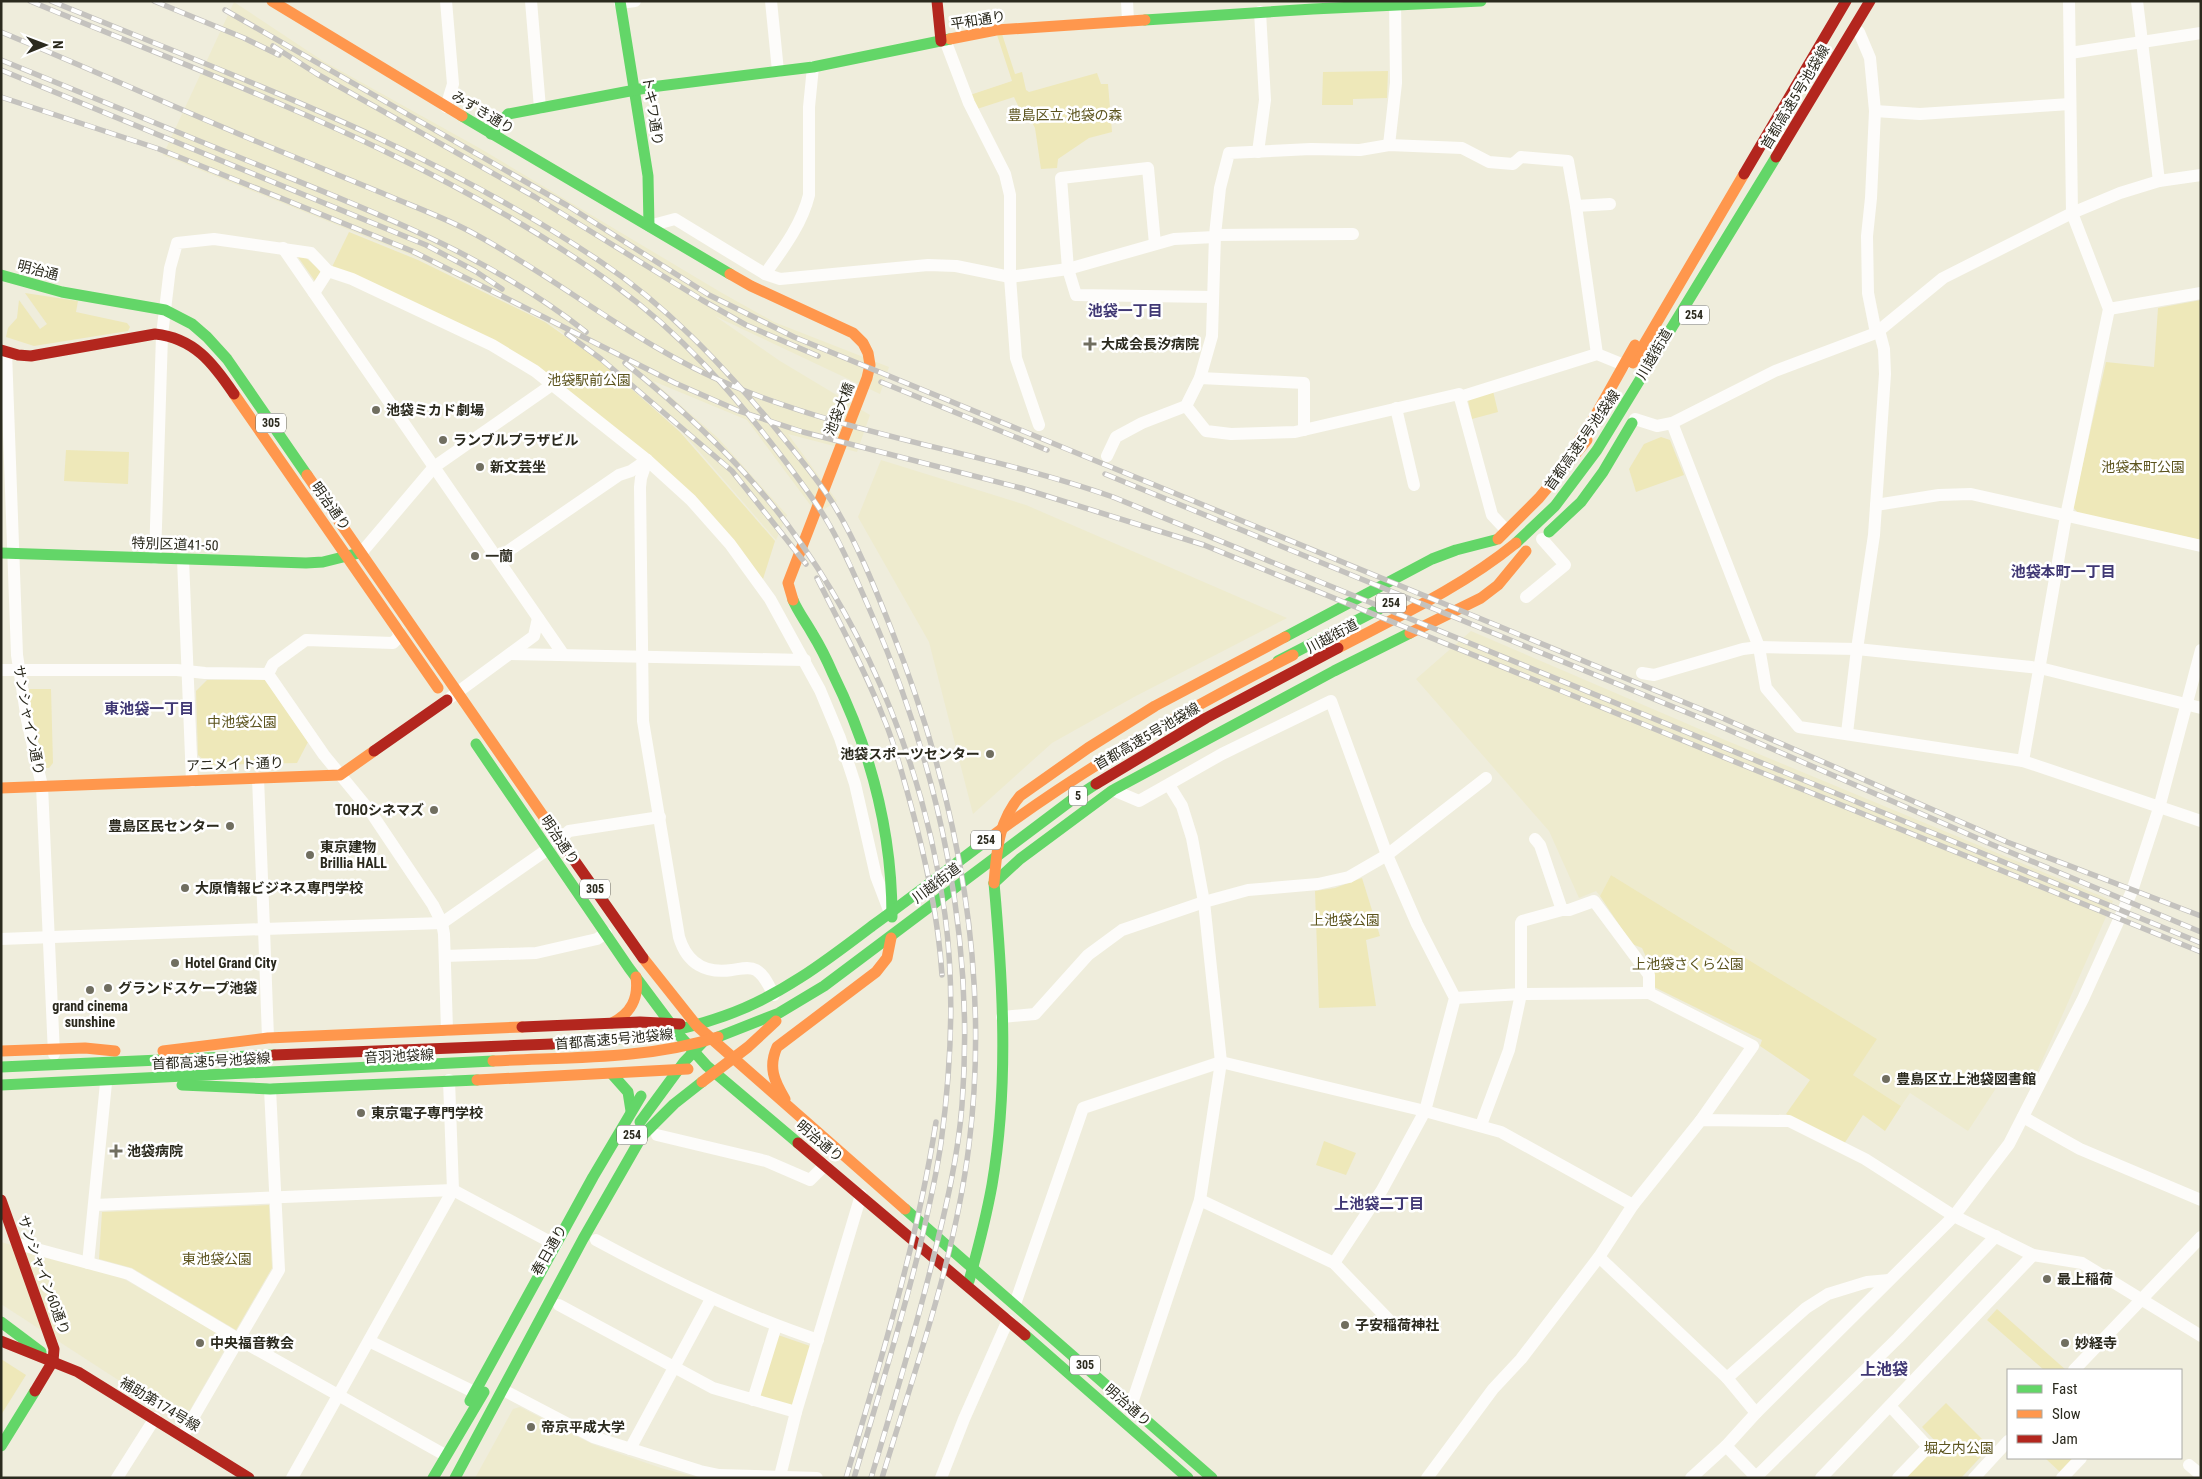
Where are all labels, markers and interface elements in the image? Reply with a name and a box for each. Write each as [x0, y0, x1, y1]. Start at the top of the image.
street label: 平和通り [949, 8, 1007, 32]
north arrow [20, 20, 70, 70]
text: N [50, 40, 66, 49]
street label: 首都高速5号池袋線 [1758, 42, 1832, 152]
street label: トキワ通り [640, 75, 666, 147]
street label: みずき通り [449, 87, 517, 137]
park label: 豊島区立 池袋の森 [1007, 107, 1123, 123]
street label: 明治通 [16, 257, 60, 283]
district label: 池袋一丁目 [1087, 302, 1163, 320]
road number: 254 [1679, 306, 1709, 324]
street label: 川越街道 [1633, 326, 1675, 382]
place label: 大成会長汐病院 [1101, 336, 1199, 352]
marker: 大成会長汐病院 [1083, 337, 1097, 351]
park label: 池袋駅前公園 [547, 372, 631, 388]
street label: 池袋大橋 [821, 380, 857, 438]
street label: 首都高速5号池袋線 [1541, 387, 1623, 493]
place label: 池袋ミカド劇場 [386, 402, 484, 418]
marker: 池袋ミカド劇場 [370, 404, 382, 416]
road number: 305 [256, 413, 286, 432]
place label: ランブルプラザビル [453, 432, 579, 448]
marker: ランブルプラザビル [437, 434, 449, 446]
place label: 新文芸坐 [490, 459, 546, 475]
park label: 池袋本町公園 [2101, 459, 2185, 475]
marker: 新文芸坐 [474, 461, 486, 473]
street label: 明治通り [308, 478, 354, 534]
street label: 特別区道41-50 [131, 534, 219, 554]
place label: 一蘭 [485, 548, 513, 564]
marker: 一蘭 [469, 550, 481, 562]
district label: 池袋本町一丁目 [2010, 563, 2116, 581]
road number: 254 [1376, 594, 1406, 612]
street label: 川越街道 [1304, 616, 1360, 656]
street label: サンシャイン通り [10, 664, 48, 776]
street label: 首都高速5号池袋線 [1092, 699, 1202, 773]
district label: 東池袋一丁目 [104, 700, 194, 718]
park label: 中池袋公園 [207, 714, 277, 730]
place label: 池袋スポーツセンター [840, 746, 980, 762]
marker: 池袋スポーツセンター [984, 748, 996, 760]
street label: アニメイト通り [186, 754, 284, 774]
road number: 5 [1069, 786, 1087, 806]
place label: TOHOシネマズ [335, 802, 424, 818]
marker: TOHOシネマズ [428, 804, 440, 816]
street label: 明治通り [538, 812, 582, 868]
place label: 豊島区民センター [108, 818, 220, 834]
marker: 豊島区民センター [224, 820, 236, 832]
road number: 254 [971, 830, 1001, 850]
place label: 東京建物 Brillia HALL [320, 839, 387, 871]
marker: 東京建物 Brillia HALL [304, 849, 316, 861]
street label: 川越街道 [909, 860, 963, 906]
place label: 大原情報ビジネス専門学校 [195, 880, 363, 896]
road number: 305 [580, 880, 610, 899]
marker: 大原情報ビジネス専門学校 [179, 882, 191, 894]
park label: 上池袋公園 [1310, 912, 1380, 928]
place label: Hotel Grand City [185, 955, 277, 971]
park label: 上池袋さくら公園 [1632, 956, 1744, 972]
marker: Hotel Grand City [169, 957, 181, 969]
place label: グランドスケープ池袋 [118, 980, 257, 996]
marker: グランドスケープ池袋 [102, 982, 114, 994]
marker: grand cinema sunshine [84, 984, 96, 996]
place label: grand cinema sunshine [52, 998, 128, 1030]
street label: 首都高速5号池袋線 [554, 1026, 674, 1052]
street label: 音羽池袋線 [364, 1046, 434, 1066]
street label: 首都高速5号池袋線 [151, 1050, 271, 1072]
place label: 豊島区立上池袋図書館 [1896, 1071, 2036, 1087]
marker: 豊島区立上池袋図書館 [1880, 1073, 1892, 1085]
place label: 東京電子専門学校 [371, 1105, 483, 1121]
marker: 東京電子専門学校 [355, 1107, 367, 1119]
street label: 明治通り [793, 1117, 847, 1165]
road number: 254 [617, 1126, 647, 1144]
place label: 池袋病院 [127, 1143, 183, 1159]
marker: 池袋病院 [109, 1144, 123, 1158]
district label: 上池袋二丁目 [1334, 1195, 1424, 1213]
street label: サンシャイン60通り [15, 1213, 73, 1337]
street label: 春日通り [528, 1222, 570, 1278]
park label: 東池袋公園 [182, 1251, 252, 1267]
place label: 最上稲荷 [2057, 1271, 2113, 1287]
marker: 最上稲荷 [2041, 1273, 2053, 1285]
place label: 子安稲荷神社 [1355, 1317, 1439, 1333]
marker: 子安稲荷神社 [1339, 1319, 1351, 1331]
place label: 中央福音教会 [210, 1335, 294, 1351]
place label: 妙経寺 [2075, 1335, 2117, 1351]
marker: 中央福音教会 [194, 1337, 206, 1349]
marker: 妙経寺 [2059, 1337, 2071, 1349]
road number: 305 [1070, 1356, 1100, 1374]
district label: 上池袋 [1860, 1360, 1908, 1379]
legend [2007, 1369, 2182, 1459]
street label: 補助第174号線 [117, 1374, 203, 1434]
text: Fast [2052, 1380, 2077, 1398]
street label: 明治通り [1102, 1381, 1154, 1429]
text: Slow [2052, 1405, 2081, 1423]
place label: 帝京平成大学 [541, 1419, 625, 1435]
marker: 帝京平成大学 [525, 1421, 537, 1433]
text: Jam [2052, 1430, 2078, 1448]
park label: 堀之内公園 [1924, 1440, 1994, 1456]

